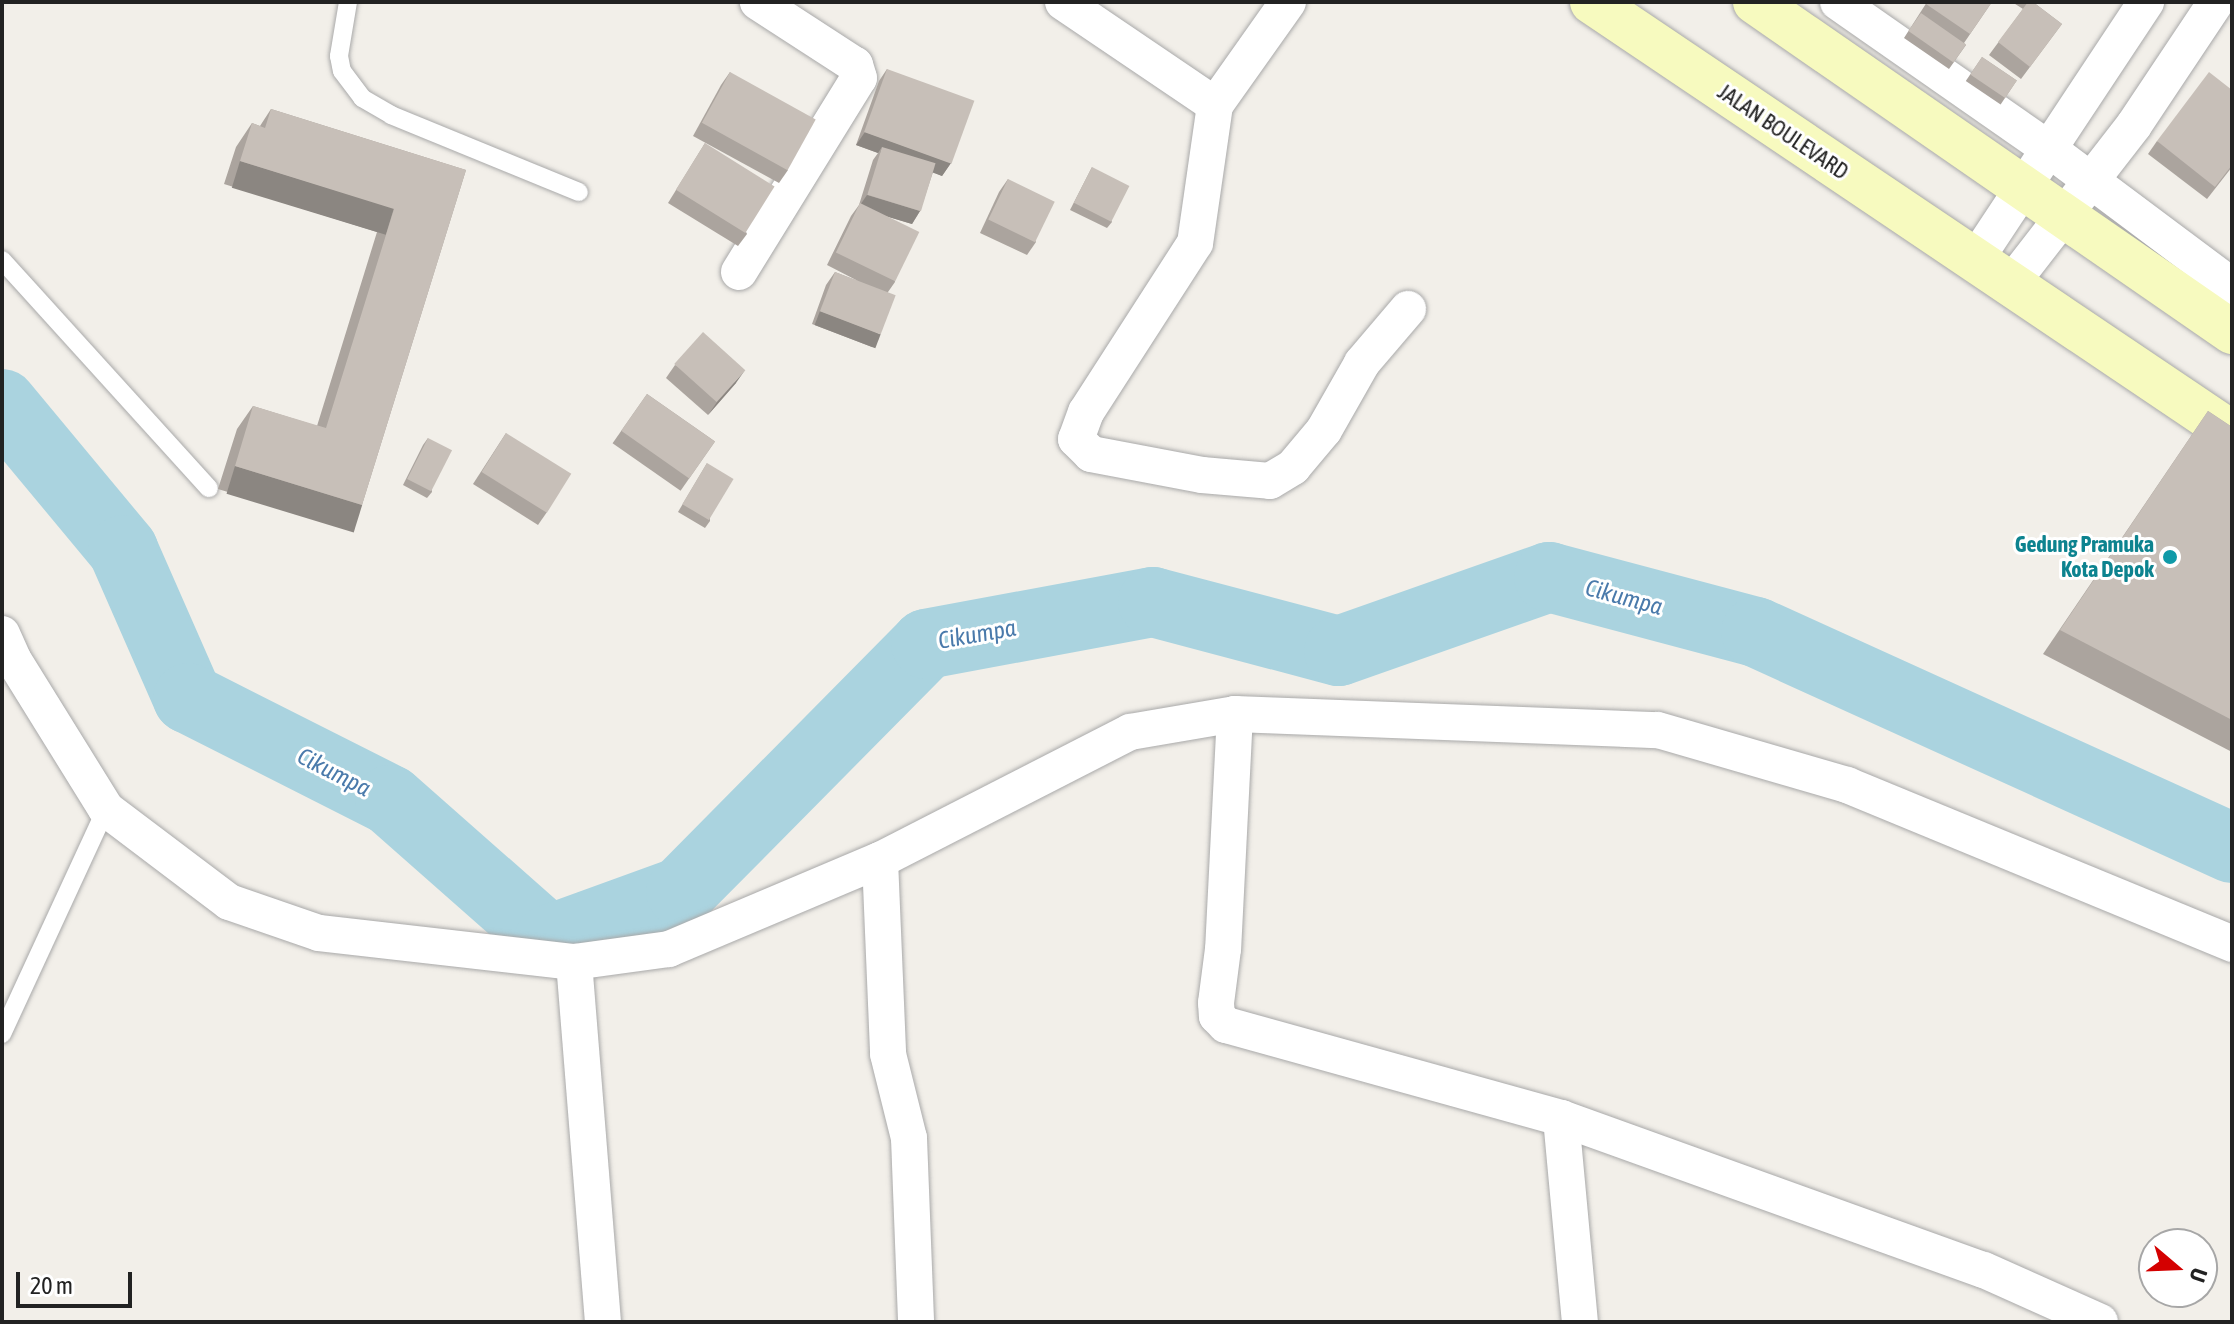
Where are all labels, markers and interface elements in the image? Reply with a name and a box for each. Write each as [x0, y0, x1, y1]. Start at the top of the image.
street label: JALAN BOULEVARD [1713, 79, 1853, 185]
place label: Gedung Pramuka Kota Depok [2015, 531, 2154, 582]
marker: Gedung Pramuka Kota Depok [2161, 548, 2179, 566]
water label: Cikumpa [1582, 573, 1666, 621]
water label: Cikumpa [936, 613, 1018, 655]
water label: Cikumpa [293, 741, 375, 803]
north arrow [2138, 1228, 2218, 1308]
scale bar [20, 1256, 136, 1306]
text: U [2184, 1265, 2213, 1286]
text: 20 m [30, 1272, 73, 1299]

